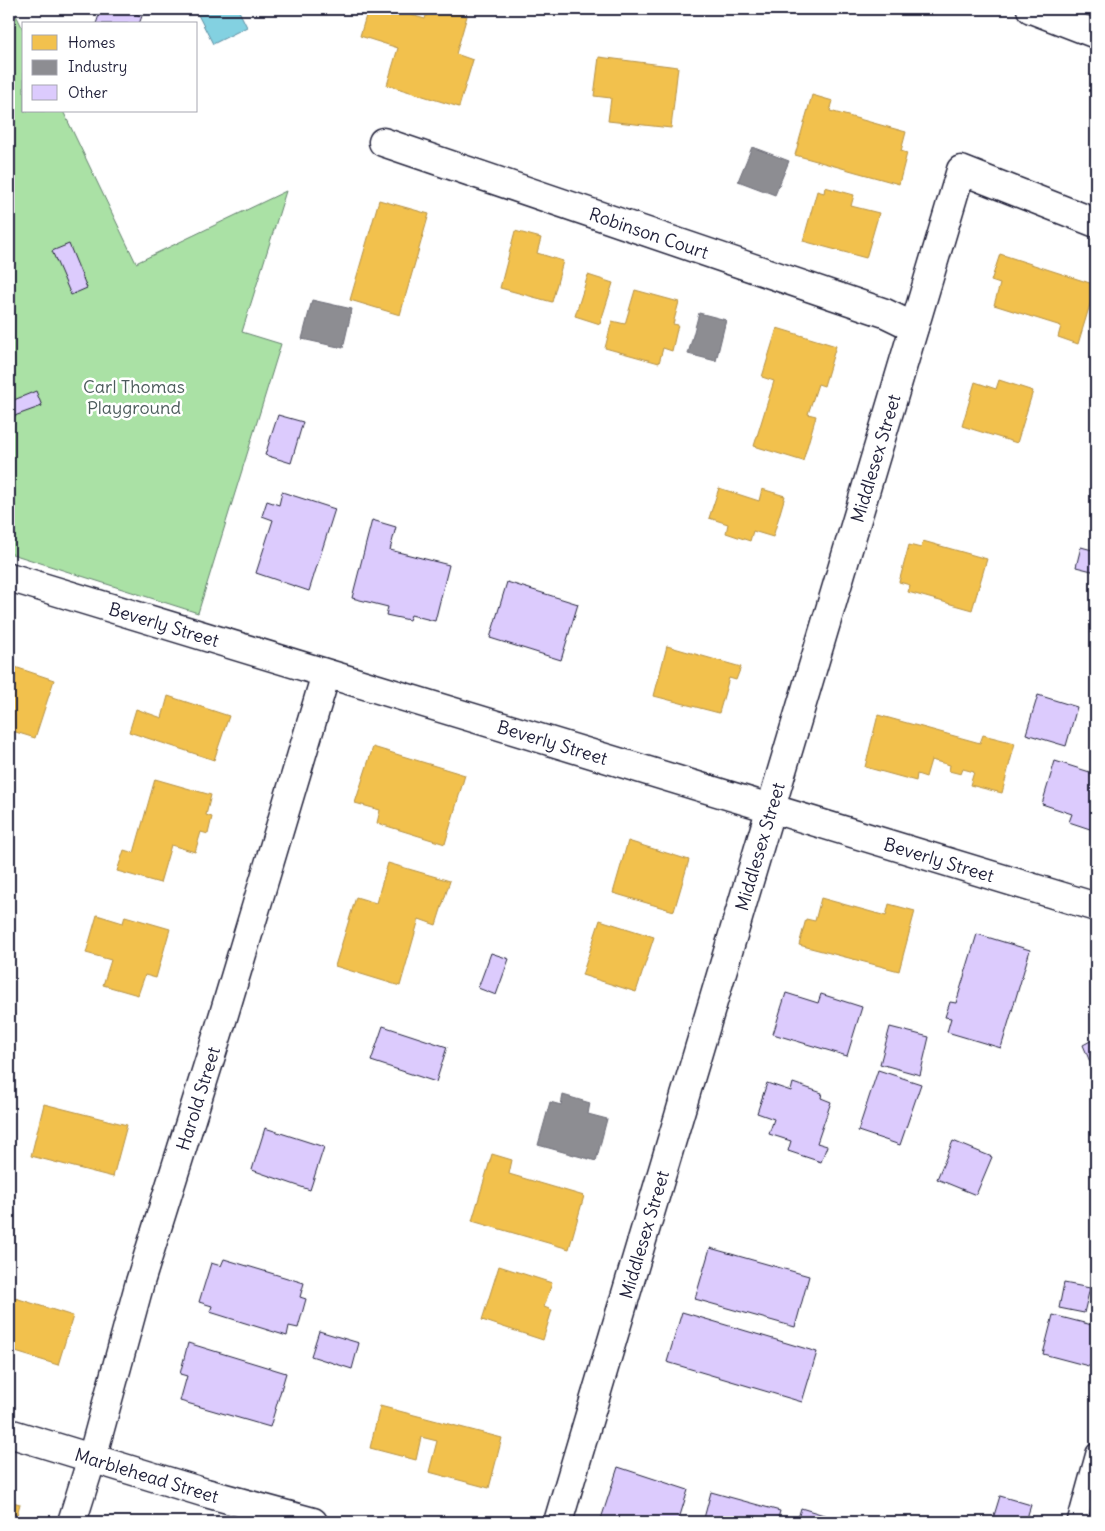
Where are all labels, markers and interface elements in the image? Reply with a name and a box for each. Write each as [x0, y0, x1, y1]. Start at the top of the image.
legend [22, 22, 198, 112]
text: Homes [68, 33, 115, 52]
text: Industry [68, 57, 127, 76]
text: Other [68, 83, 108, 102]
street label: Robinson Court [586, 202, 712, 264]
park label: Carl Thomas Playground [83, 375, 185, 419]
street label: Middlesex Street [845, 391, 905, 525]
street label: Beverly Street [106, 597, 222, 652]
street label: Beverly Street [495, 714, 610, 770]
street label: Middlesex Street [729, 780, 789, 913]
street label: Beverly Street [881, 832, 997, 887]
street label: Harold Street [171, 1044, 225, 1153]
street label: Middlesex Street [614, 1168, 674, 1301]
street label: Marblehead Street [72, 1442, 221, 1507]

